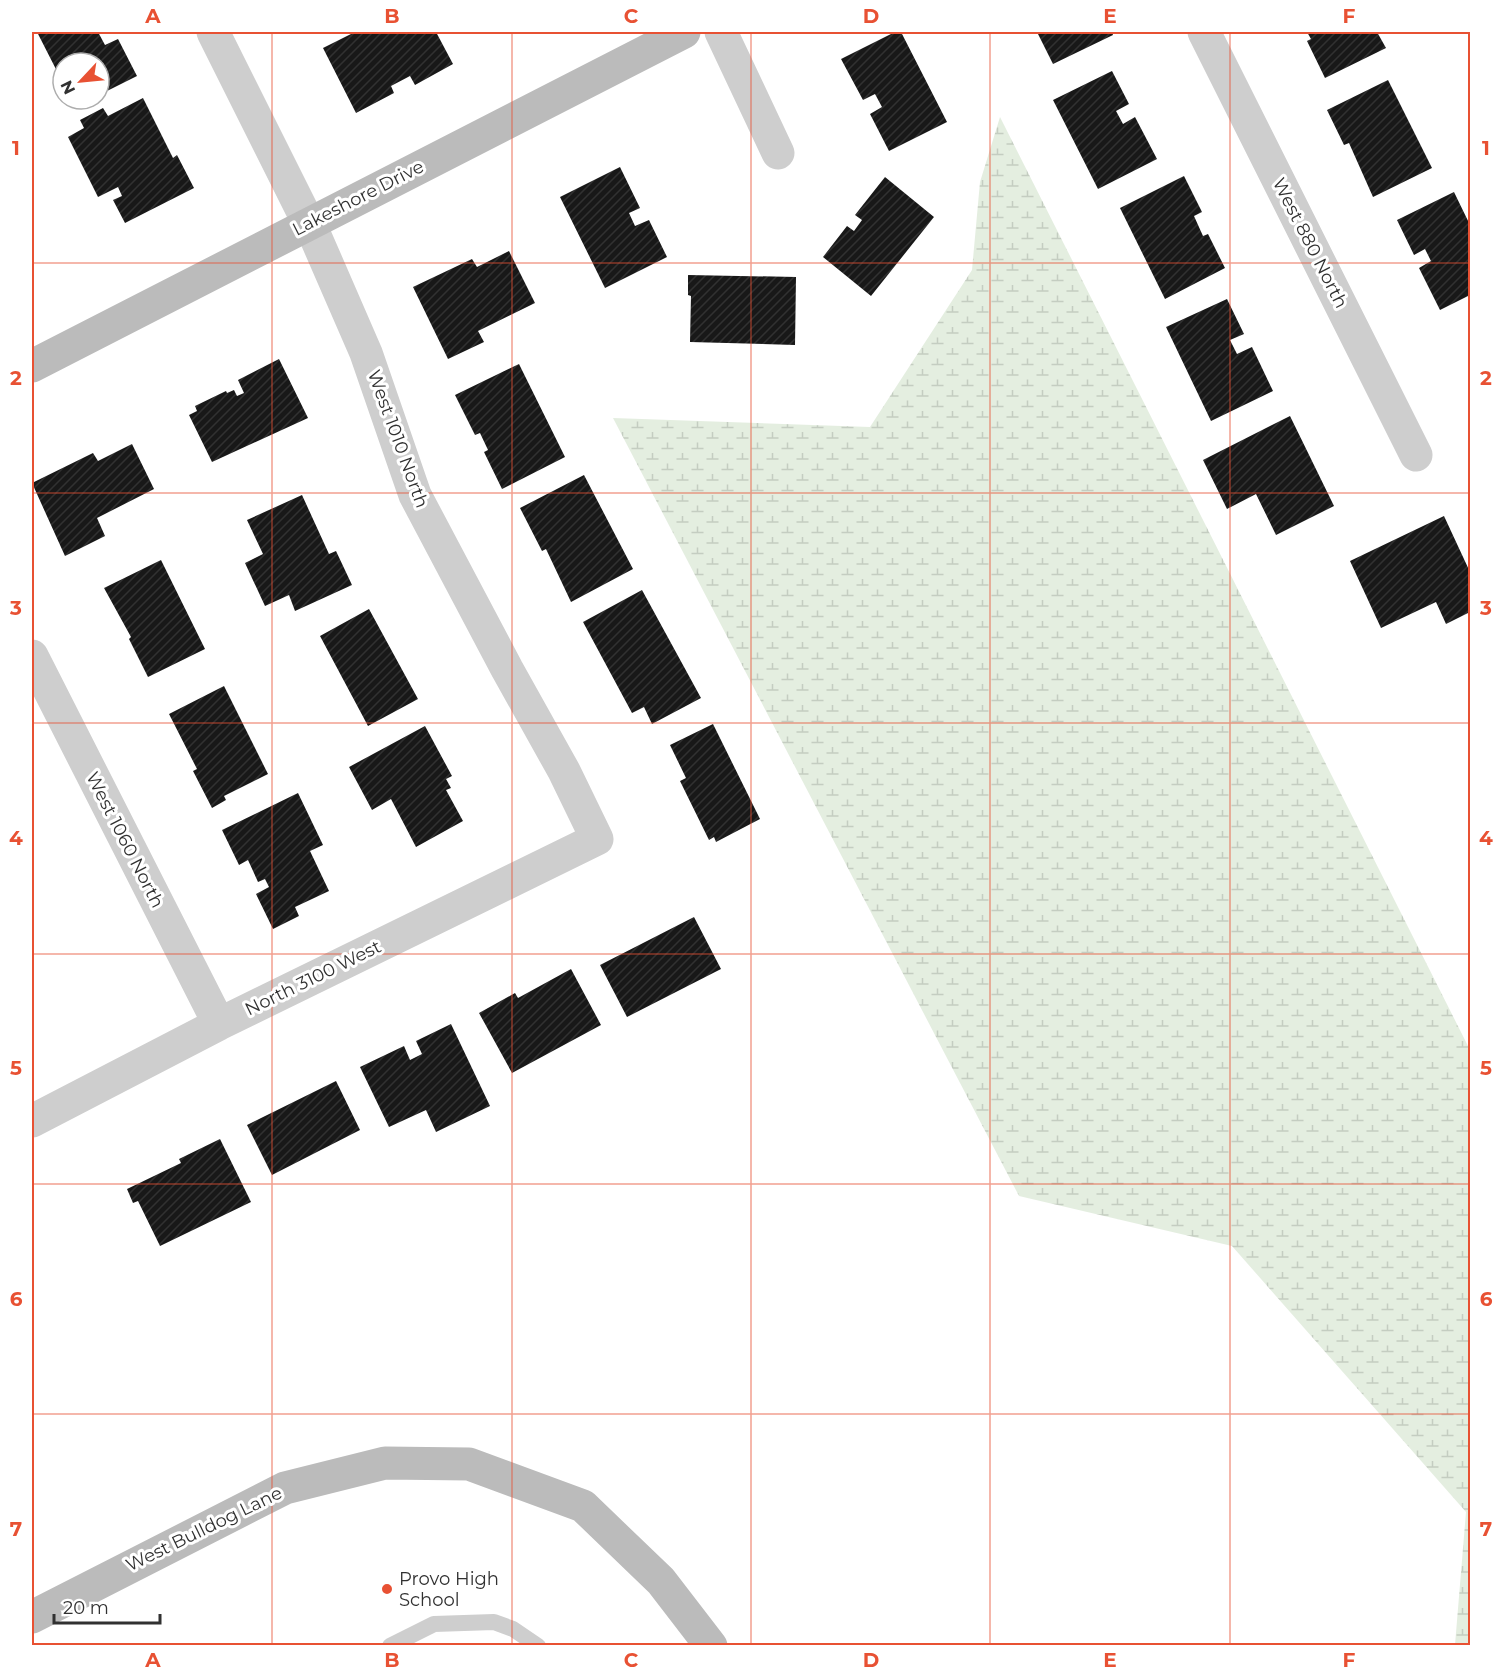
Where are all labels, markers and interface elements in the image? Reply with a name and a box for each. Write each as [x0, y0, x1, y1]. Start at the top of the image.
text: A [144, 4, 161, 28]
text: B [384, 4, 400, 28]
text: C [624, 4, 639, 28]
text: D [863, 4, 879, 28]
text: E [1103, 4, 1117, 28]
text: F [1343, 4, 1356, 28]
north arrow [51, 51, 111, 111]
text: N [57, 77, 79, 97]
text: 1 [12, 136, 20, 160]
text: 1 [1482, 136, 1490, 160]
street label: Lakeshore Drive [289, 155, 427, 241]
street label: West 880 North [1268, 174, 1352, 312]
text: 2 [10, 366, 22, 390]
text: 2 [1480, 366, 1492, 390]
street label: West 1010 North [363, 367, 433, 511]
text: 3 [9, 596, 22, 620]
text: 3 [1479, 596, 1492, 620]
street label: West 1060 North [81, 768, 169, 912]
text: 4 [9, 826, 23, 850]
text: 4 [1479, 826, 1493, 850]
street label: North 3100 West [241, 936, 385, 1020]
text: 5 [10, 1056, 22, 1080]
text: 5 [1480, 1056, 1492, 1080]
text: 6 [10, 1287, 23, 1311]
text: 6 [1480, 1287, 1493, 1311]
street label: West Bulldog Lane [122, 1482, 286, 1576]
text: 7 [10, 1517, 22, 1541]
text: 7 [1480, 1517, 1492, 1541]
place label: Provo High School [399, 1568, 499, 1611]
marker: Provo High School [380, 1582, 394, 1596]
scale bar [54, 1587, 160, 1625]
text: 20 m [63, 1597, 109, 1619]
text: A [144, 1648, 161, 1672]
text: B [384, 1648, 400, 1672]
text: C [624, 1648, 639, 1672]
text: D [863, 1648, 879, 1672]
text: E [1103, 1648, 1117, 1672]
text: F [1343, 1648, 1356, 1672]

